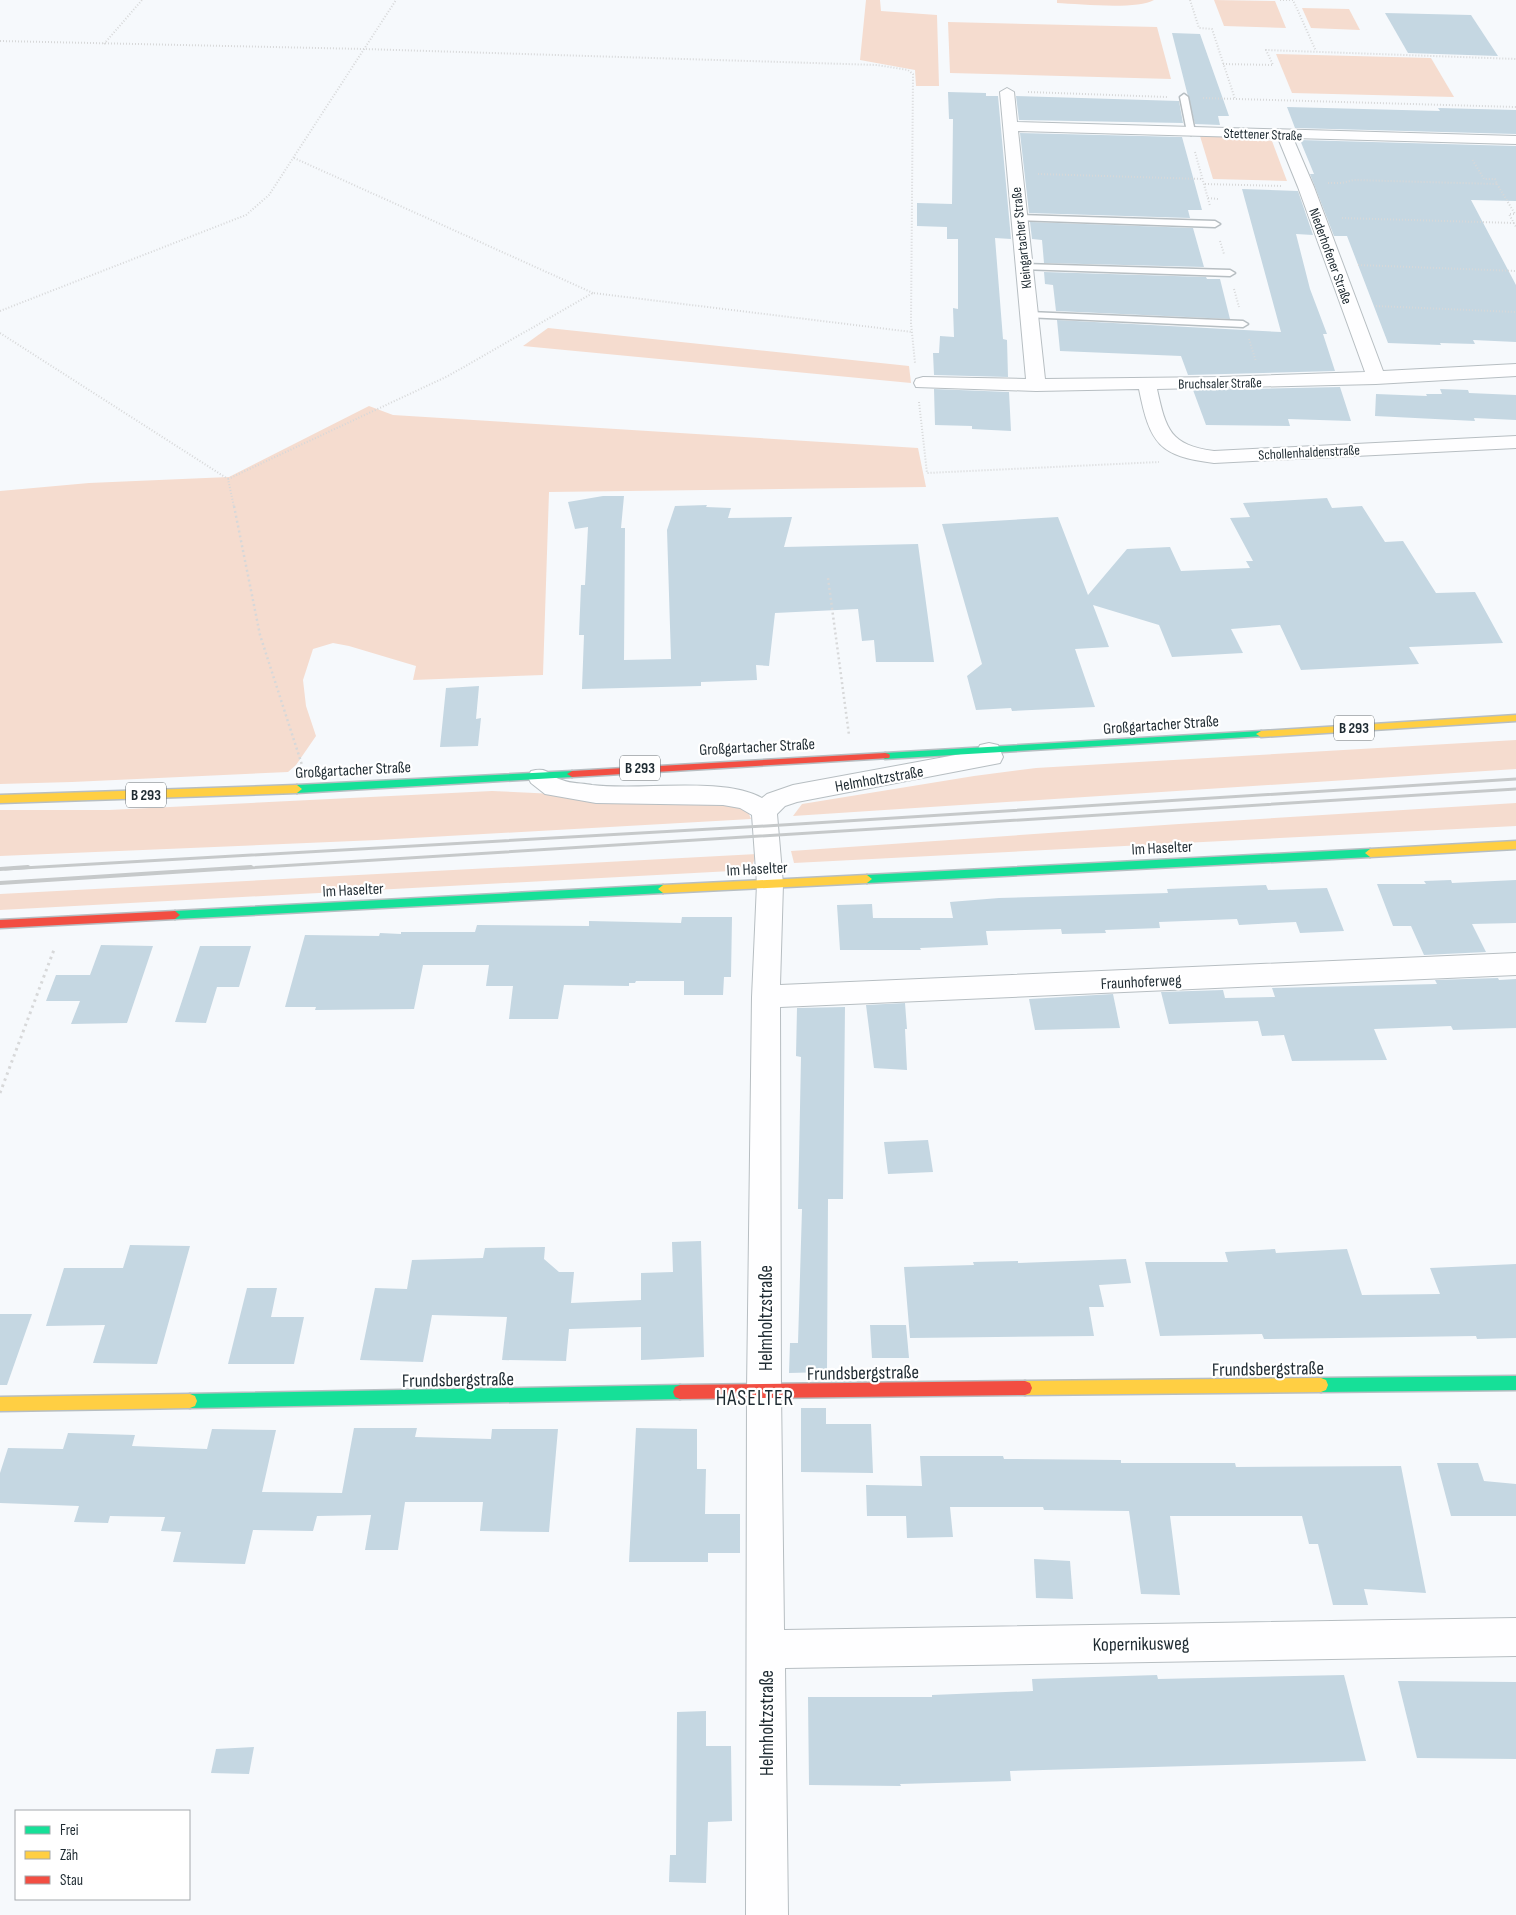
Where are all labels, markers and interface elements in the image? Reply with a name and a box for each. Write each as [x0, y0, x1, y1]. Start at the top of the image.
street label: Stettener Straße [1223, 125, 1303, 144]
street label: Kleingartacher Straße [1008, 186, 1035, 290]
street label: Niederhofener Straße [1305, 206, 1356, 306]
street label: Bruchsaler Straße [1178, 374, 1262, 393]
street label: Schollenhaldenstraße [1258, 441, 1360, 464]
street label: Großgartacher Straße [1103, 712, 1220, 739]
road number: B 293 [1334, 716, 1374, 740]
street label: Großgartacher Straße [699, 735, 815, 760]
road number: B 293 [620, 756, 660, 780]
street label: Großgartacher Straße [295, 758, 411, 783]
street label: Helmholtzstraße [834, 762, 925, 797]
road number: B 293 [126, 782, 166, 808]
street label: Im Haselter [1131, 837, 1194, 860]
street label: Im Haselter [726, 858, 789, 881]
street label: Im Haselter [322, 879, 385, 902]
street label: Fraunhoferweg [1100, 971, 1182, 994]
street label: Helmholtzstraße [755, 1265, 778, 1371]
street label: Frundsbergstraße [1212, 1357, 1324, 1382]
street label: Frundsbergstraße [807, 1361, 919, 1386]
street label: Frundsbergstraße [402, 1368, 514, 1393]
district label: HASELTER [716, 1386, 794, 1411]
street label: Kopernikusweg [1093, 1632, 1190, 1657]
street label: Helmholtzstraße [756, 1670, 779, 1776]
legend [15, 1810, 190, 1900]
text: Frei [60, 1821, 79, 1840]
text: Zäh [60, 1846, 78, 1865]
text: Stau [60, 1871, 83, 1890]

